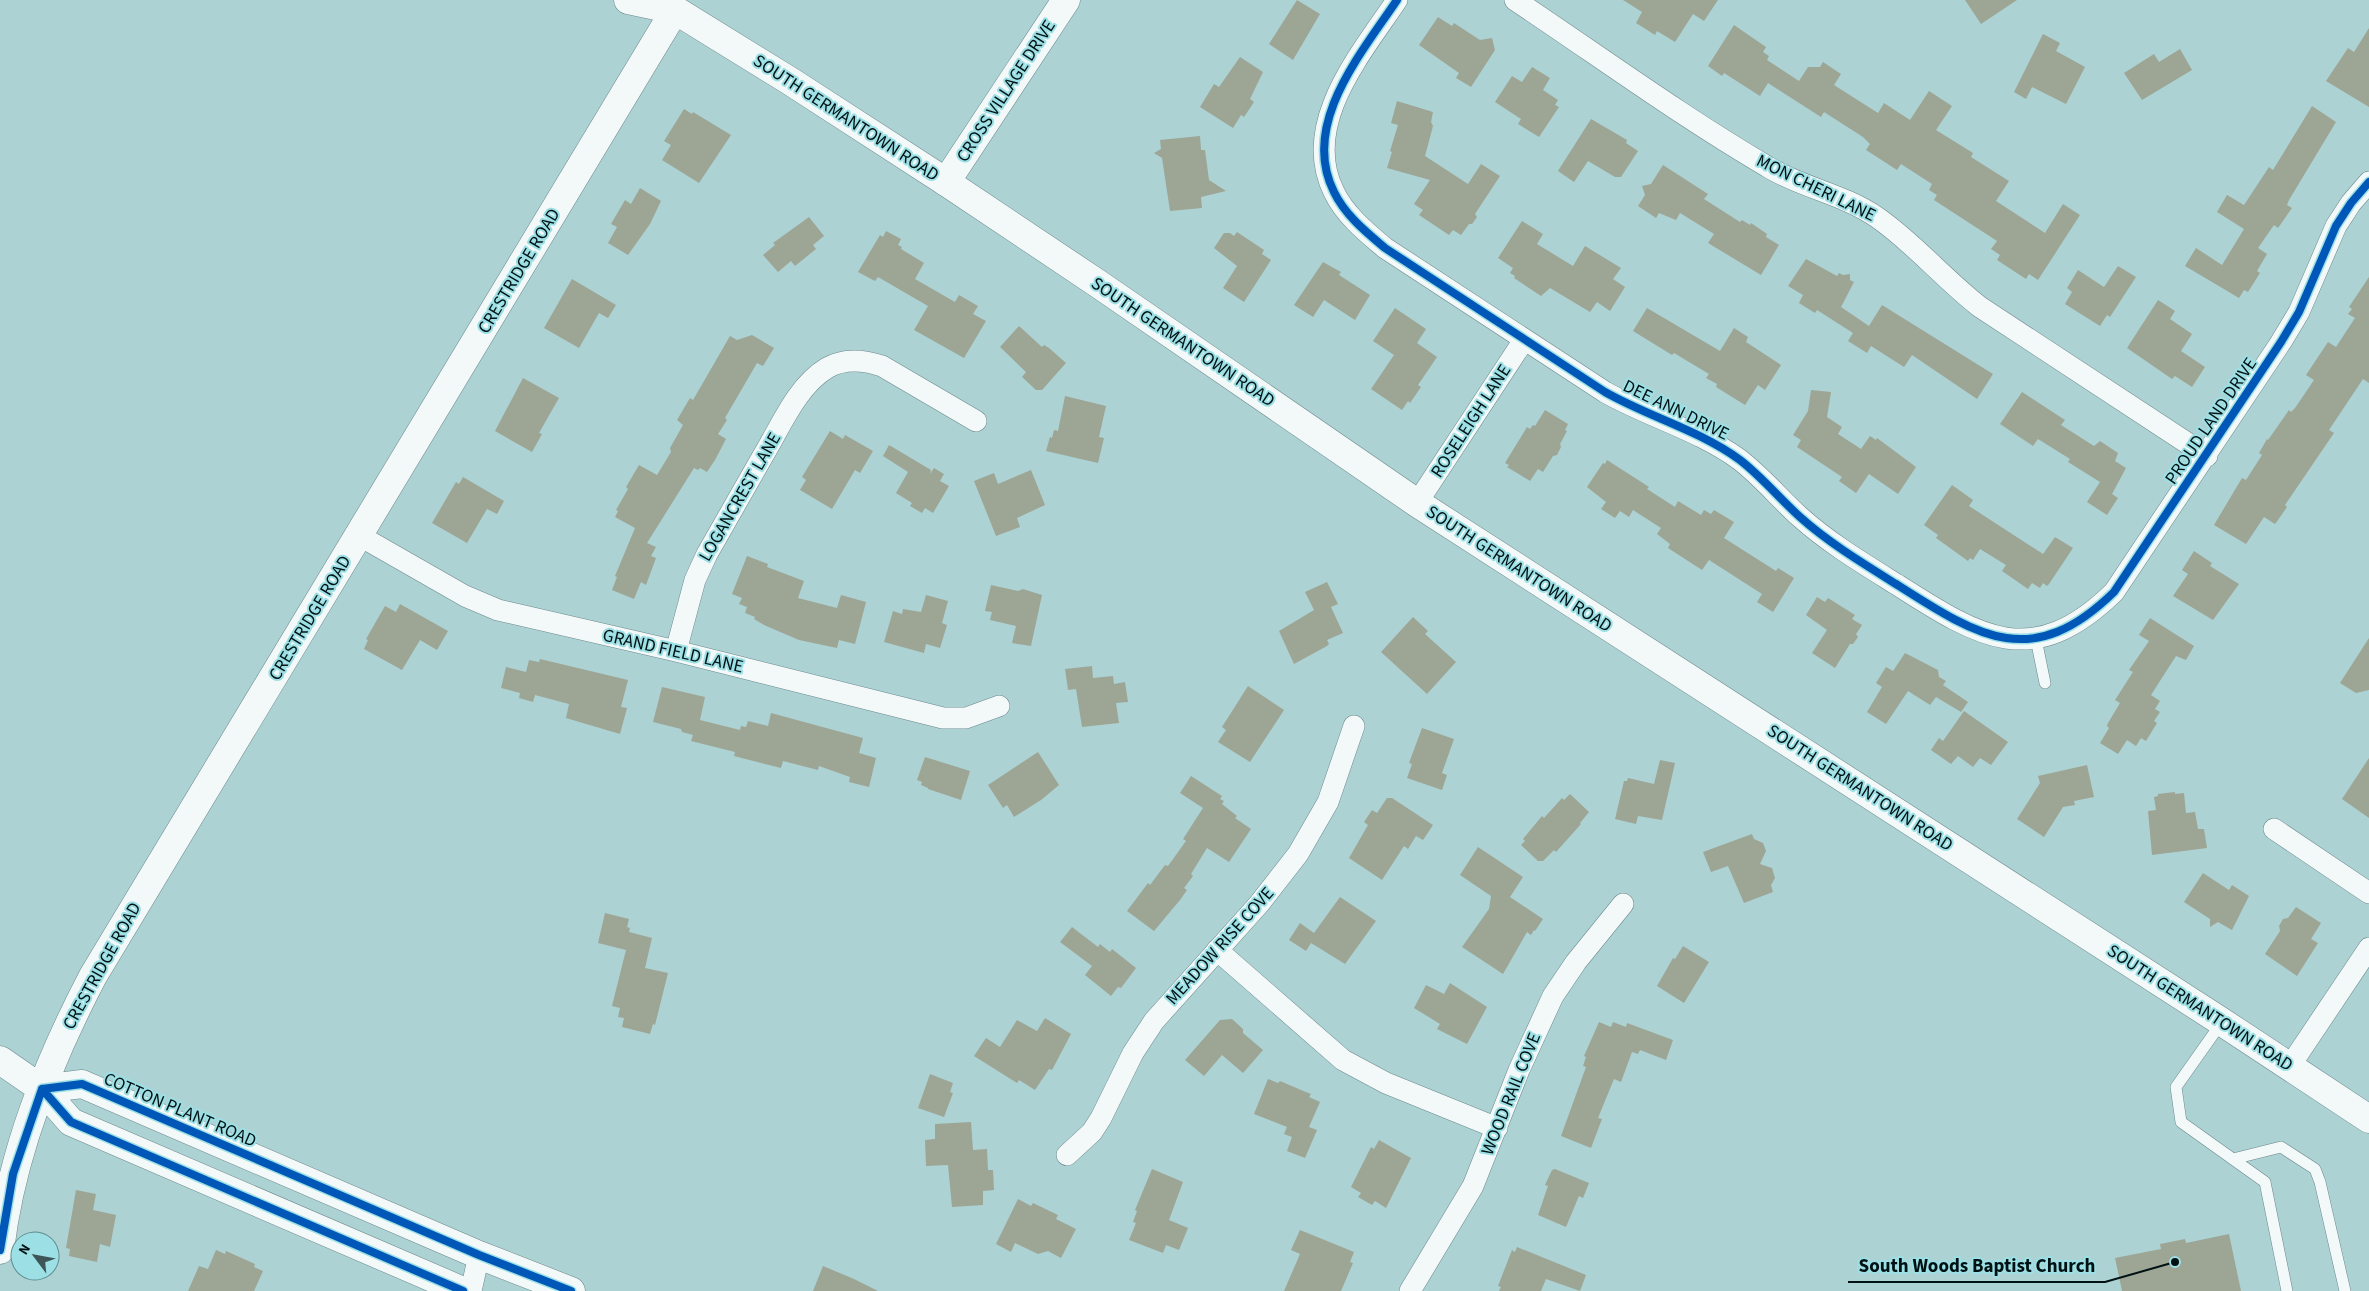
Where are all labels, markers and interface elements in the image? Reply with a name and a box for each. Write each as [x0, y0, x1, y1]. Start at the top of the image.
street label: CROSS VILLAGE DRIVE [951, 15, 1061, 167]
street label: SOUTH GERMANTOWN ROAD [748, 48, 944, 188]
street label: MON CHERI LANE [1752, 148, 1880, 228]
street label: CRESTRIDGE ROAD [472, 204, 566, 338]
street label: SOUTH GERMANTOWN ROAD [1086, 271, 1280, 413]
street label: PROUD LAND DRIVE [2159, 353, 2263, 489]
street label: ROSELEIGH LANE [1425, 360, 1517, 482]
street label: DEE ANN DRIVE [1619, 374, 1733, 446]
street label: LOGANCREST LANE [693, 428, 787, 566]
street label: SOUTH GERMANTOWN ROAD [1421, 499, 1617, 639]
street label: CRESTRIDGE ROAD [263, 551, 357, 685]
street label: GRAND FIELD LANE [600, 623, 746, 679]
street label: SOUTH GERMANTOWN ROAD [1762, 718, 1958, 858]
street label: MEADOW RISE COVE [1160, 882, 1280, 1010]
street label: CRESTRIDGE ROAD [57, 898, 147, 1034]
street label: SOUTH GERMANTOWN ROAD [2102, 938, 2298, 1078]
street label: WOOD RAIL COVE [1475, 1029, 1547, 1159]
street label: COTTON PLANT ROAD [100, 1066, 260, 1154]
north arrow [10, 1231, 60, 1281]
text: N [14, 1240, 36, 1259]
callout: South Woods Baptist Church [1848, 1248, 2105, 1282]
text: South Woods Baptist Church [1859, 1253, 2095, 1280]

